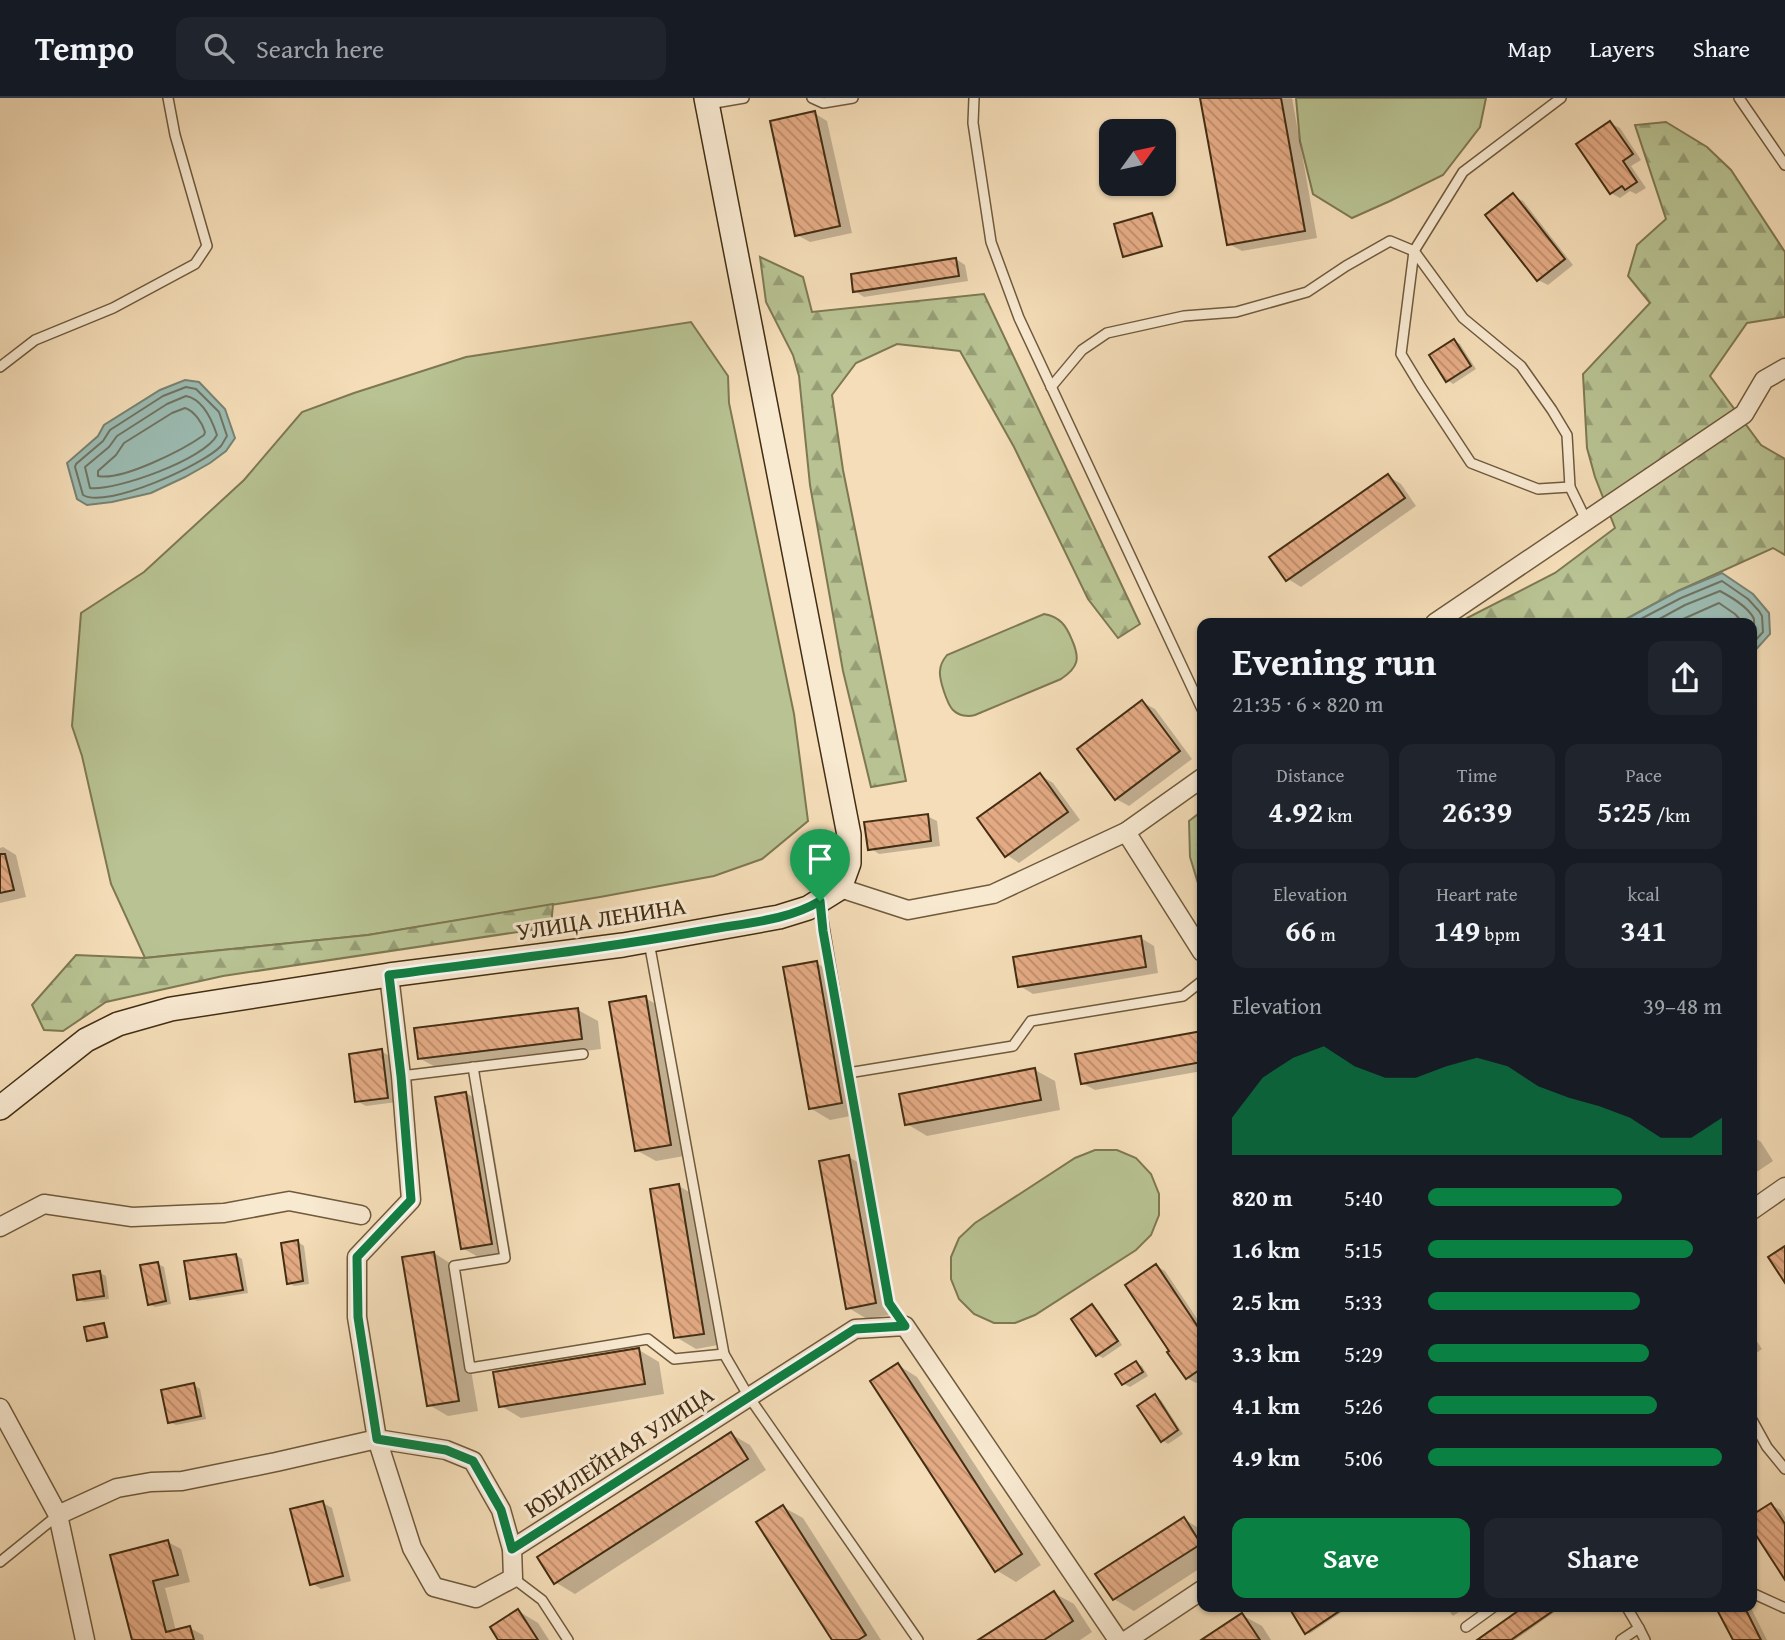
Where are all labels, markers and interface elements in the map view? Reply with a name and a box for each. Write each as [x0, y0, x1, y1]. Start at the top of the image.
search box [176, 17, 666, 80]
text: Tempo [35, 24, 134, 72]
icon: search [200, 29, 238, 67]
text: Search here [256, 29, 384, 68]
text: Map [1508, 31, 1551, 66]
text: Layers [1589, 31, 1655, 66]
text: Share [1693, 31, 1750, 66]
north arrow [1099, 119, 1176, 196]
map controls [1099, 119, 1176, 196]
text: Evening run [1232, 633, 1436, 689]
button: share [1648, 641, 1722, 715]
text: 21:35 · 6 × 820 m [1232, 687, 1384, 720]
text: Distance [1276, 761, 1344, 789]
text: Time [1457, 761, 1497, 789]
text: Pace [1625, 761, 1662, 789]
text: 4.92 [1268, 789, 1323, 833]
text: 26:39 [1442, 789, 1512, 833]
text: 5:25 [1597, 789, 1652, 833]
text: km [1323, 801, 1353, 829]
text: /km [1652, 801, 1690, 829]
pin [790, 829, 850, 901]
icon: arrive [801, 840, 839, 878]
text: Elevation [1273, 880, 1348, 908]
text: Heart rate [1436, 880, 1518, 908]
text: kcal [1627, 880, 1660, 908]
street label: УЛИЦА ЛЕНИНА [514, 888, 689, 949]
text: 66 [1285, 908, 1316, 952]
text: 149 [1434, 908, 1480, 952]
text: 341 [1620, 908, 1667, 952]
text: m [1316, 920, 1336, 948]
text: bpm [1480, 920, 1520, 948]
text: Elevation [1232, 989, 1322, 1022]
text: 39–48 m [1643, 989, 1722, 1022]
text: 820 m [1232, 1181, 1293, 1214]
text: 5:40 [1344, 1181, 1383, 1214]
text: 1.6 km [1232, 1233, 1300, 1266]
text: 5:15 [1344, 1233, 1383, 1266]
text: 2.5 km [1232, 1285, 1300, 1318]
text: 5:33 [1344, 1285, 1383, 1318]
text: 3.3 km [1232, 1337, 1300, 1370]
text: 5:29 [1344, 1337, 1383, 1370]
street label: ЮБИЛЕЙНАЯ УЛИЦА [517, 1377, 721, 1526]
text: 4.1 km [1232, 1389, 1300, 1422]
text: 5:26 [1344, 1389, 1383, 1422]
text: 4.9 km [1232, 1441, 1300, 1474]
text: 5:06 [1344, 1441, 1383, 1474]
button: Save [1232, 1518, 1470, 1598]
button: Share [1484, 1518, 1722, 1598]

